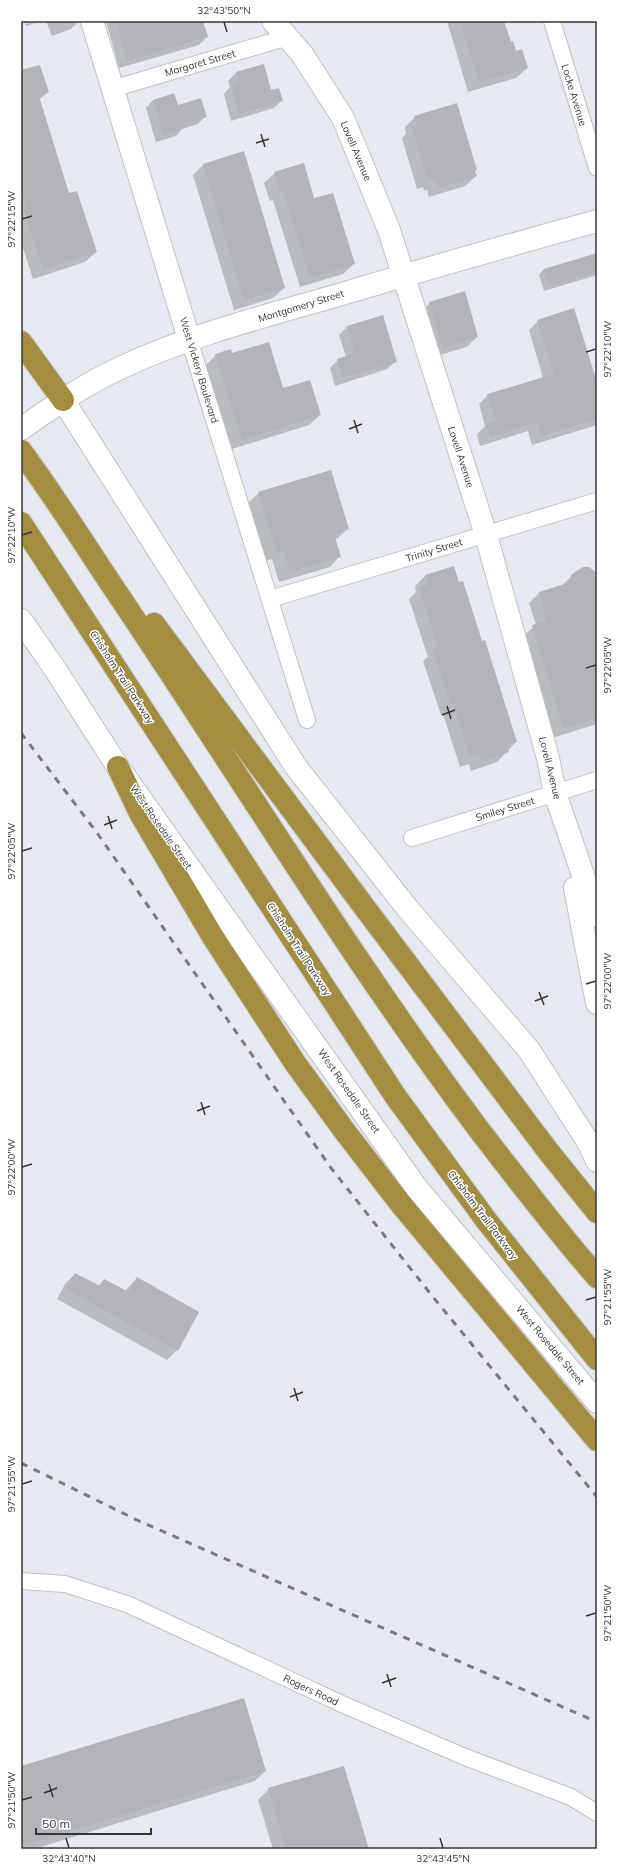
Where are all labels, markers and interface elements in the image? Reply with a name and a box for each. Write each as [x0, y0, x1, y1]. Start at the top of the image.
text: 32°43'50"N [197, 4, 251, 17]
street label: Margaret Street [163, 47, 237, 79]
street label: Locke Avenue [558, 63, 590, 127]
street label: Lovell Avenue [338, 119, 374, 183]
text: 97°22'15"W [5, 191, 18, 247]
street label: Montgomery Street [257, 287, 346, 325]
street label: West Vickery Boulevard [177, 315, 221, 425]
text: 97°22'10"W [601, 321, 614, 377]
street label: Lovell Avenue [445, 425, 477, 489]
text: 97°22'10"W [5, 507, 18, 563]
street label: Trinity Street [404, 535, 464, 565]
street label: Chisholm Trail Parkway [87, 628, 157, 727]
text: 97°22'05"W [601, 637, 614, 693]
street label: Lovell Avenue [536, 735, 564, 801]
street label: West Rosedale Street [127, 782, 195, 872]
street label: Smiley Street [474, 794, 536, 824]
text: 97°22'05"W [5, 823, 18, 879]
street label: Chisholm Trail Parkway [264, 900, 334, 999]
text: 97°22'00"W [601, 953, 614, 1009]
street label: West Rosedale Street [315, 1046, 383, 1136]
text: 97°22'00"W [5, 1139, 18, 1195]
street label: Chisholm Trail Parkway [445, 1168, 521, 1263]
text: 97°21'55"W [601, 1269, 614, 1325]
street label: West Rosedale Street [513, 1303, 587, 1388]
text: 97°21'55"W [5, 1456, 18, 1512]
text: 97°21'50"W [601, 1585, 614, 1641]
street label: Rogers Road [281, 1672, 341, 1708]
text: 97°21'50"W [5, 1772, 18, 1828]
scale bar [36, 1810, 151, 1836]
text: 50 m [42, 1816, 70, 1831]
text: 32°43'40"N [42, 1852, 96, 1865]
text: 32°43'45"N [416, 1852, 470, 1865]

